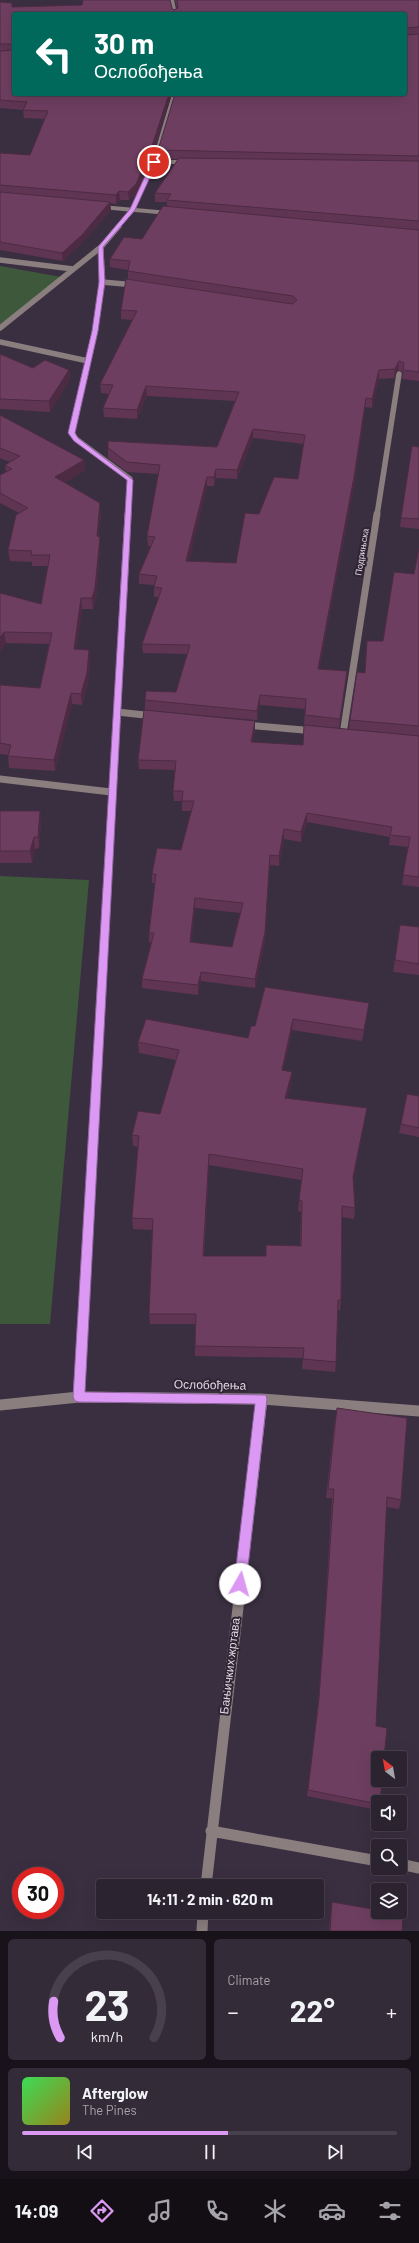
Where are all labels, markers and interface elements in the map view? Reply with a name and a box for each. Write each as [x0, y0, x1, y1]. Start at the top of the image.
text: 30 m [94, 26, 154, 60]
icon: left [28, 28, 80, 80]
text: Ослобођења [94, 60, 203, 82]
pin [137, 145, 171, 179]
icon: arrive [143, 151, 165, 173]
street label: Подрињска [352, 528, 371, 576]
street label: Ослобођења [174, 1376, 247, 1393]
position arrow [219, 1563, 261, 1605]
street label: Бањичких жртава [216, 1617, 243, 1715]
north arrow [371, 1751, 407, 1787]
map controls [371, 1751, 407, 1919]
button: sound [371, 1795, 407, 1831]
button: search [371, 1839, 407, 1875]
speed limit sign: 30 [12, 1867, 64, 1919]
button: layers [371, 1883, 407, 1919]
text: 14:11 · 2 min · 620 m [147, 1890, 273, 1908]
text: Climate [228, 1972, 271, 1988]
text: 23 [84, 1978, 129, 2028]
text: 22° [290, 1992, 335, 2028]
text: − [228, 1998, 239, 2024]
text: + [386, 1998, 397, 2024]
text: km/h [91, 2027, 123, 2044]
text: Afterglow [82, 2084, 148, 2102]
text: The Pines [82, 2102, 137, 2118]
icon: previous [74, 2141, 96, 2163]
icon: pause [199, 2141, 221, 2163]
icon: next [324, 2141, 346, 2163]
icon: directions [88, 2197, 116, 2225]
icon: music [146, 2197, 174, 2225]
icon: phone [203, 2197, 231, 2225]
icon: climate [261, 2197, 289, 2225]
icon: car [318, 2197, 346, 2225]
icon: filters [376, 2197, 404, 2225]
text: 14:09 [15, 2200, 58, 2222]

